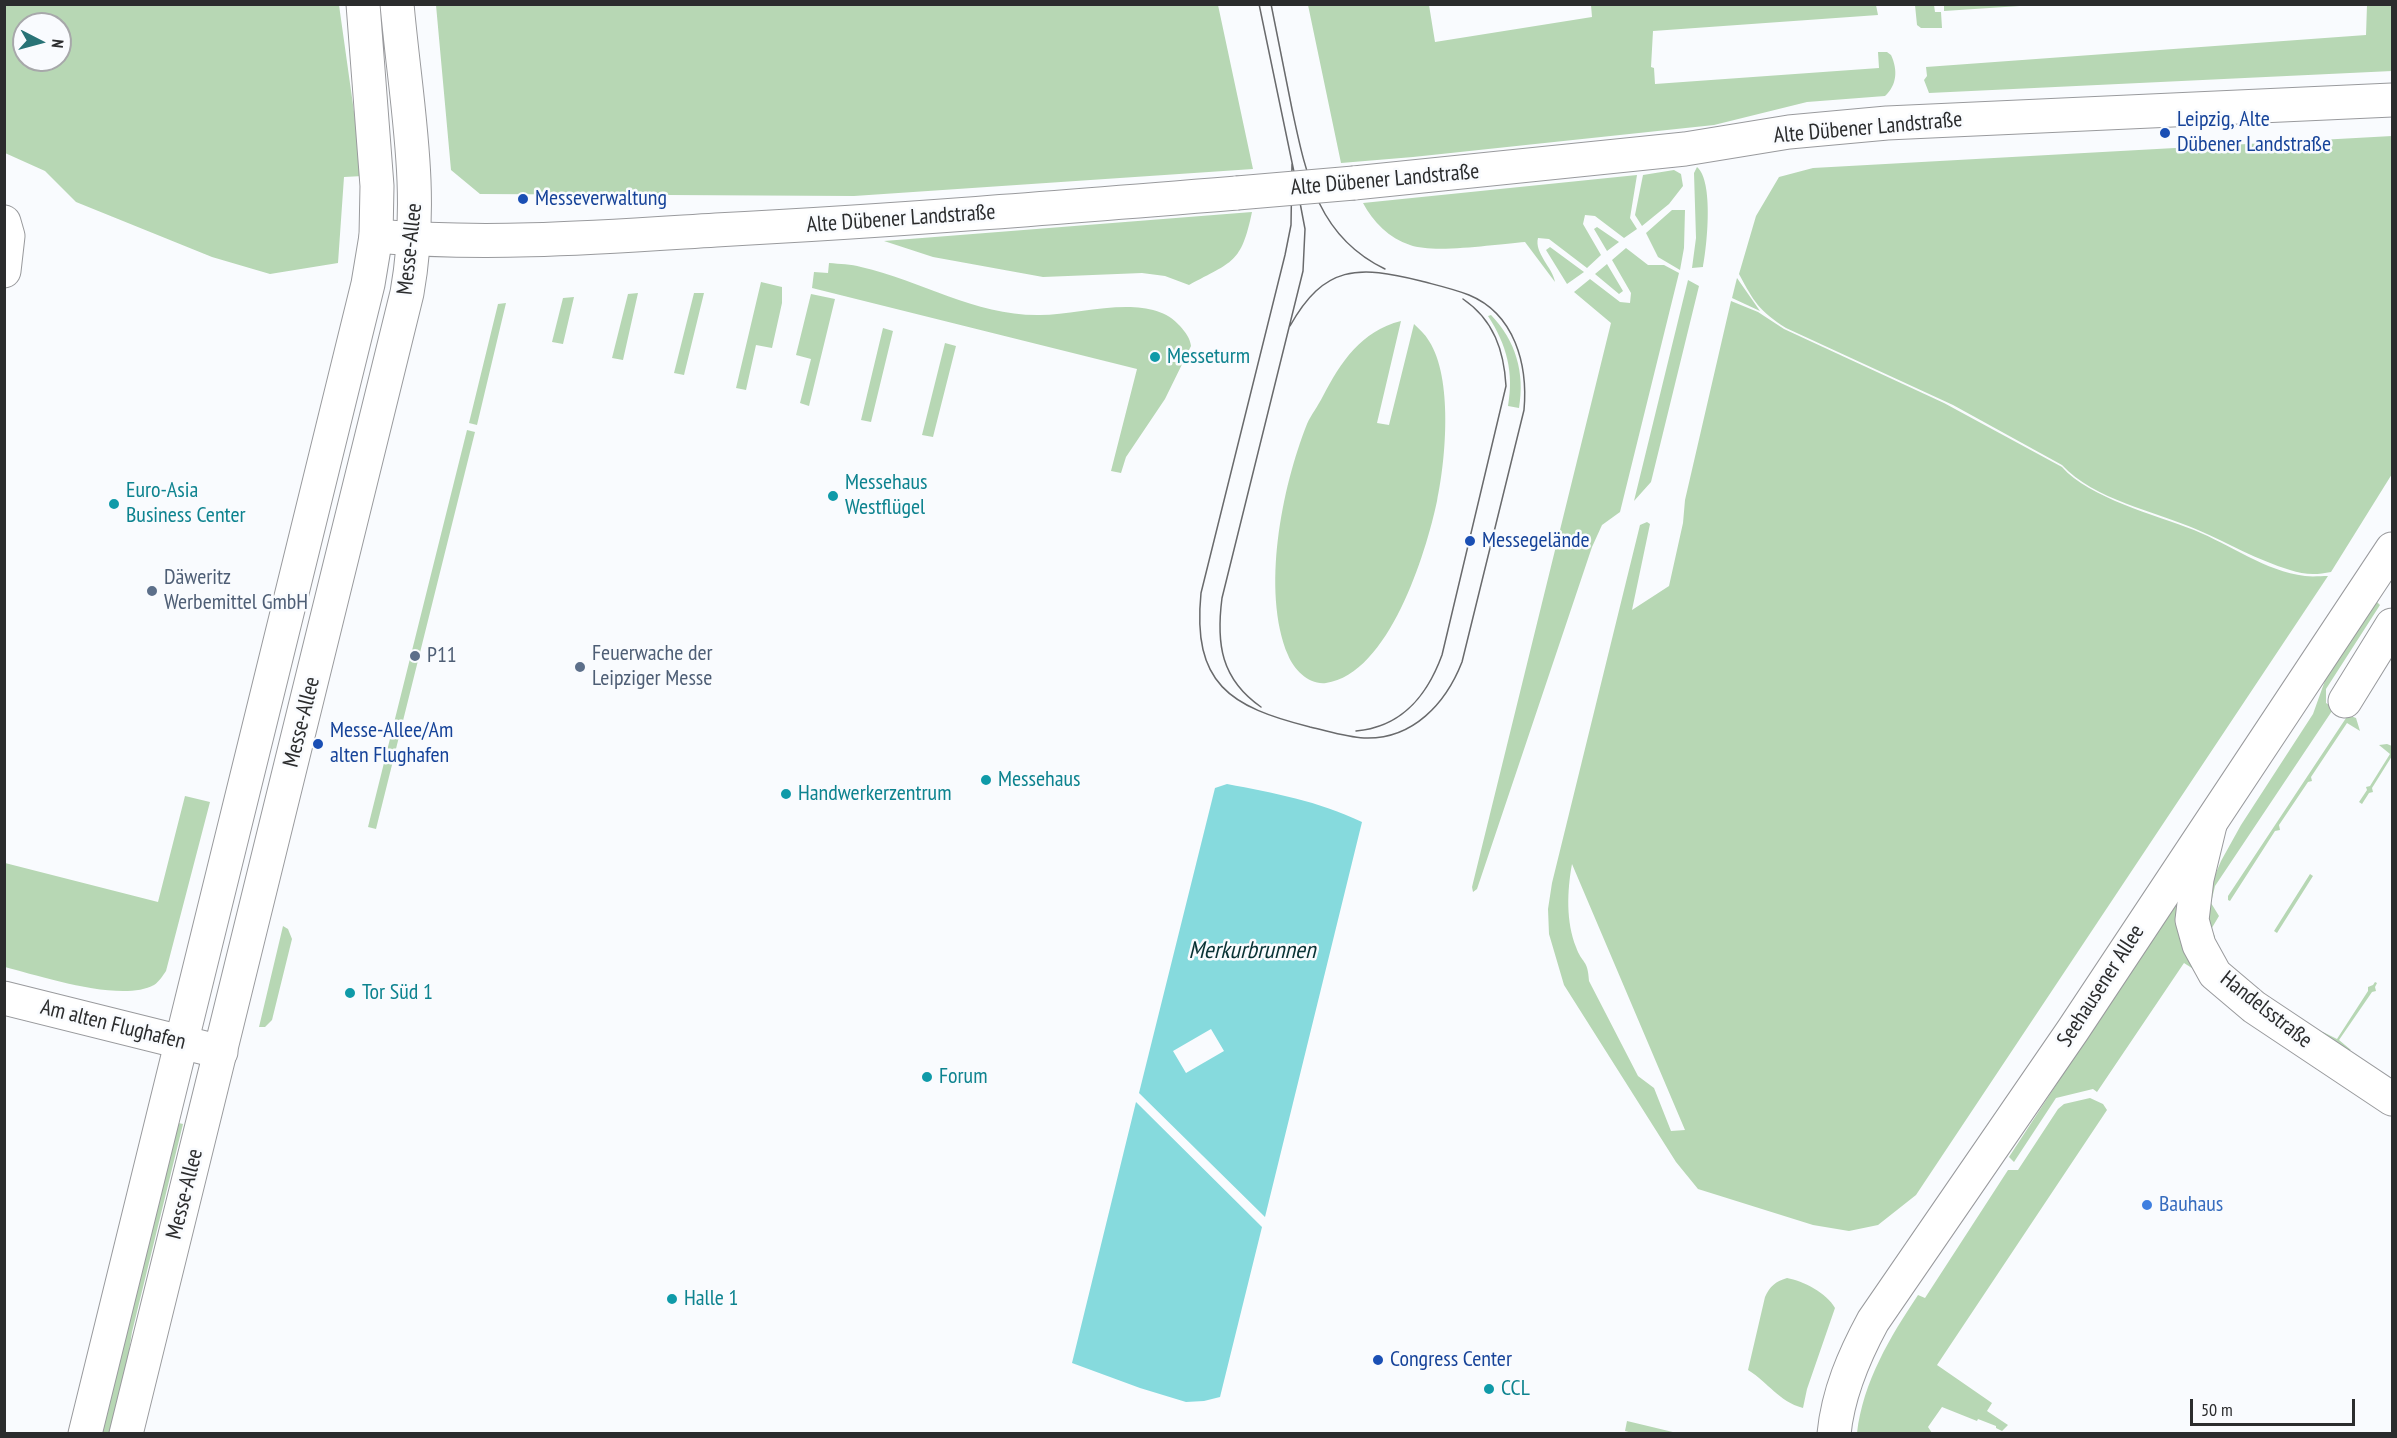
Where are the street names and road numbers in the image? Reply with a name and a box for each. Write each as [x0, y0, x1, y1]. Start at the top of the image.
street label: Alte Dübener Landstraße [1773, 107, 1963, 149]
street label: Alte Dübener Landstraße [1290, 159, 1480, 201]
street label: Alte Dübener Landstraße [806, 199, 996, 239]
street label: Messe-Allee [392, 202, 428, 296]
street label: Messe-Allee [278, 674, 326, 770]
street label: Seehausener Allee [2052, 920, 2150, 1052]
street label: Handelsstraße [2215, 966, 2317, 1054]
street label: Am alten Flughafen [38, 994, 188, 1056]
street label: Messe-Allee [161, 1146, 209, 1242]

